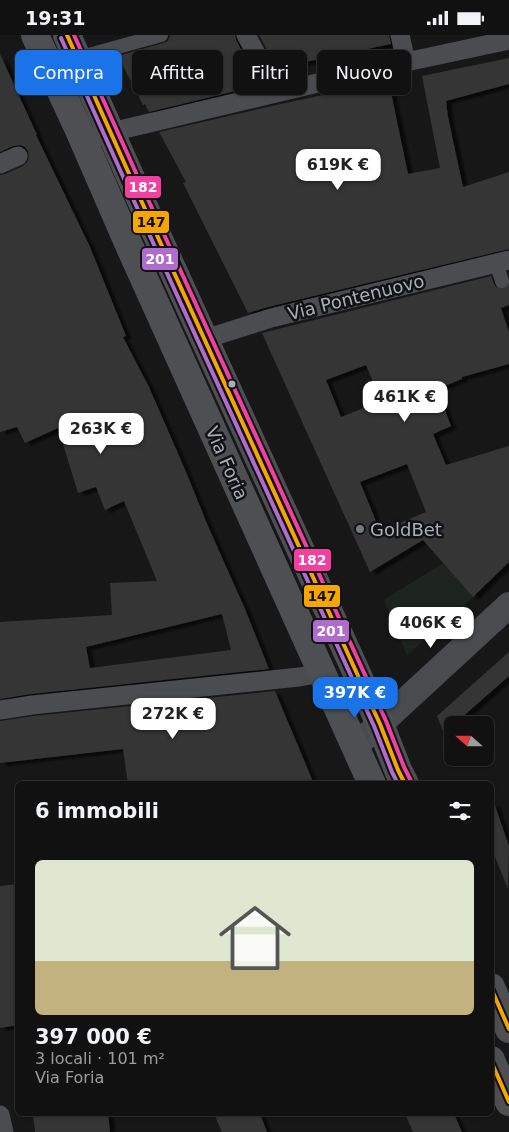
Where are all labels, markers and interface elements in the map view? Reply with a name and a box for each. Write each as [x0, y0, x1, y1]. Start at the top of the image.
text: 19:31 [25, 7, 85, 29]
chip: Compra [15, 50, 122, 95]
chip: Affitta [132, 50, 223, 95]
chip: Filtri [233, 50, 307, 95]
chip: Nuovo [317, 50, 411, 95]
pin: 619K € [297, 149, 379, 191]
text: 619K € [307, 155, 369, 174]
line badge: 182 [124, 175, 162, 199]
text: 182 [128, 179, 158, 195]
line badge: 147 [132, 210, 170, 234]
text: 147 [136, 214, 166, 230]
line badge: 201 [141, 247, 179, 271]
text: 201 [145, 251, 175, 267]
street label: Via Pontenuovo [286, 270, 426, 324]
unlabelled marker [227, 379, 237, 389]
pin: 461K € [364, 381, 446, 423]
text: 461K € [374, 387, 436, 406]
pin: 263K € [60, 413, 142, 455]
text: 263K € [70, 419, 132, 438]
street label: Via Foria [202, 423, 252, 503]
place label: GoldBet [370, 519, 442, 540]
marker: GoldBet [354, 523, 366, 535]
line badge: 182 [293, 548, 332, 572]
text: 182 [297, 552, 327, 568]
line badge: 147 [303, 584, 341, 608]
text: 147 [307, 588, 337, 604]
pin: 406K € [390, 607, 472, 649]
text: 406K € [400, 613, 462, 632]
line badge: 201 [312, 619, 350, 643]
text: 201 [316, 623, 346, 639]
pin: 397K € [314, 677, 396, 719]
text: 397K € [324, 683, 386, 702]
pin: 272K € [132, 697, 214, 740]
text: 272K € [142, 704, 204, 723]
north arrow [444, 716, 494, 766]
map controls [444, 716, 494, 766]
icon: filters [446, 797, 474, 825]
text: 6 immobili [35, 799, 159, 823]
icon: home [210, 893, 300, 983]
text: 397 000 € [35, 1025, 152, 1049]
text: 3 locali · 101 m² [35, 1049, 165, 1068]
text: Via Foria [35, 1068, 104, 1087]

